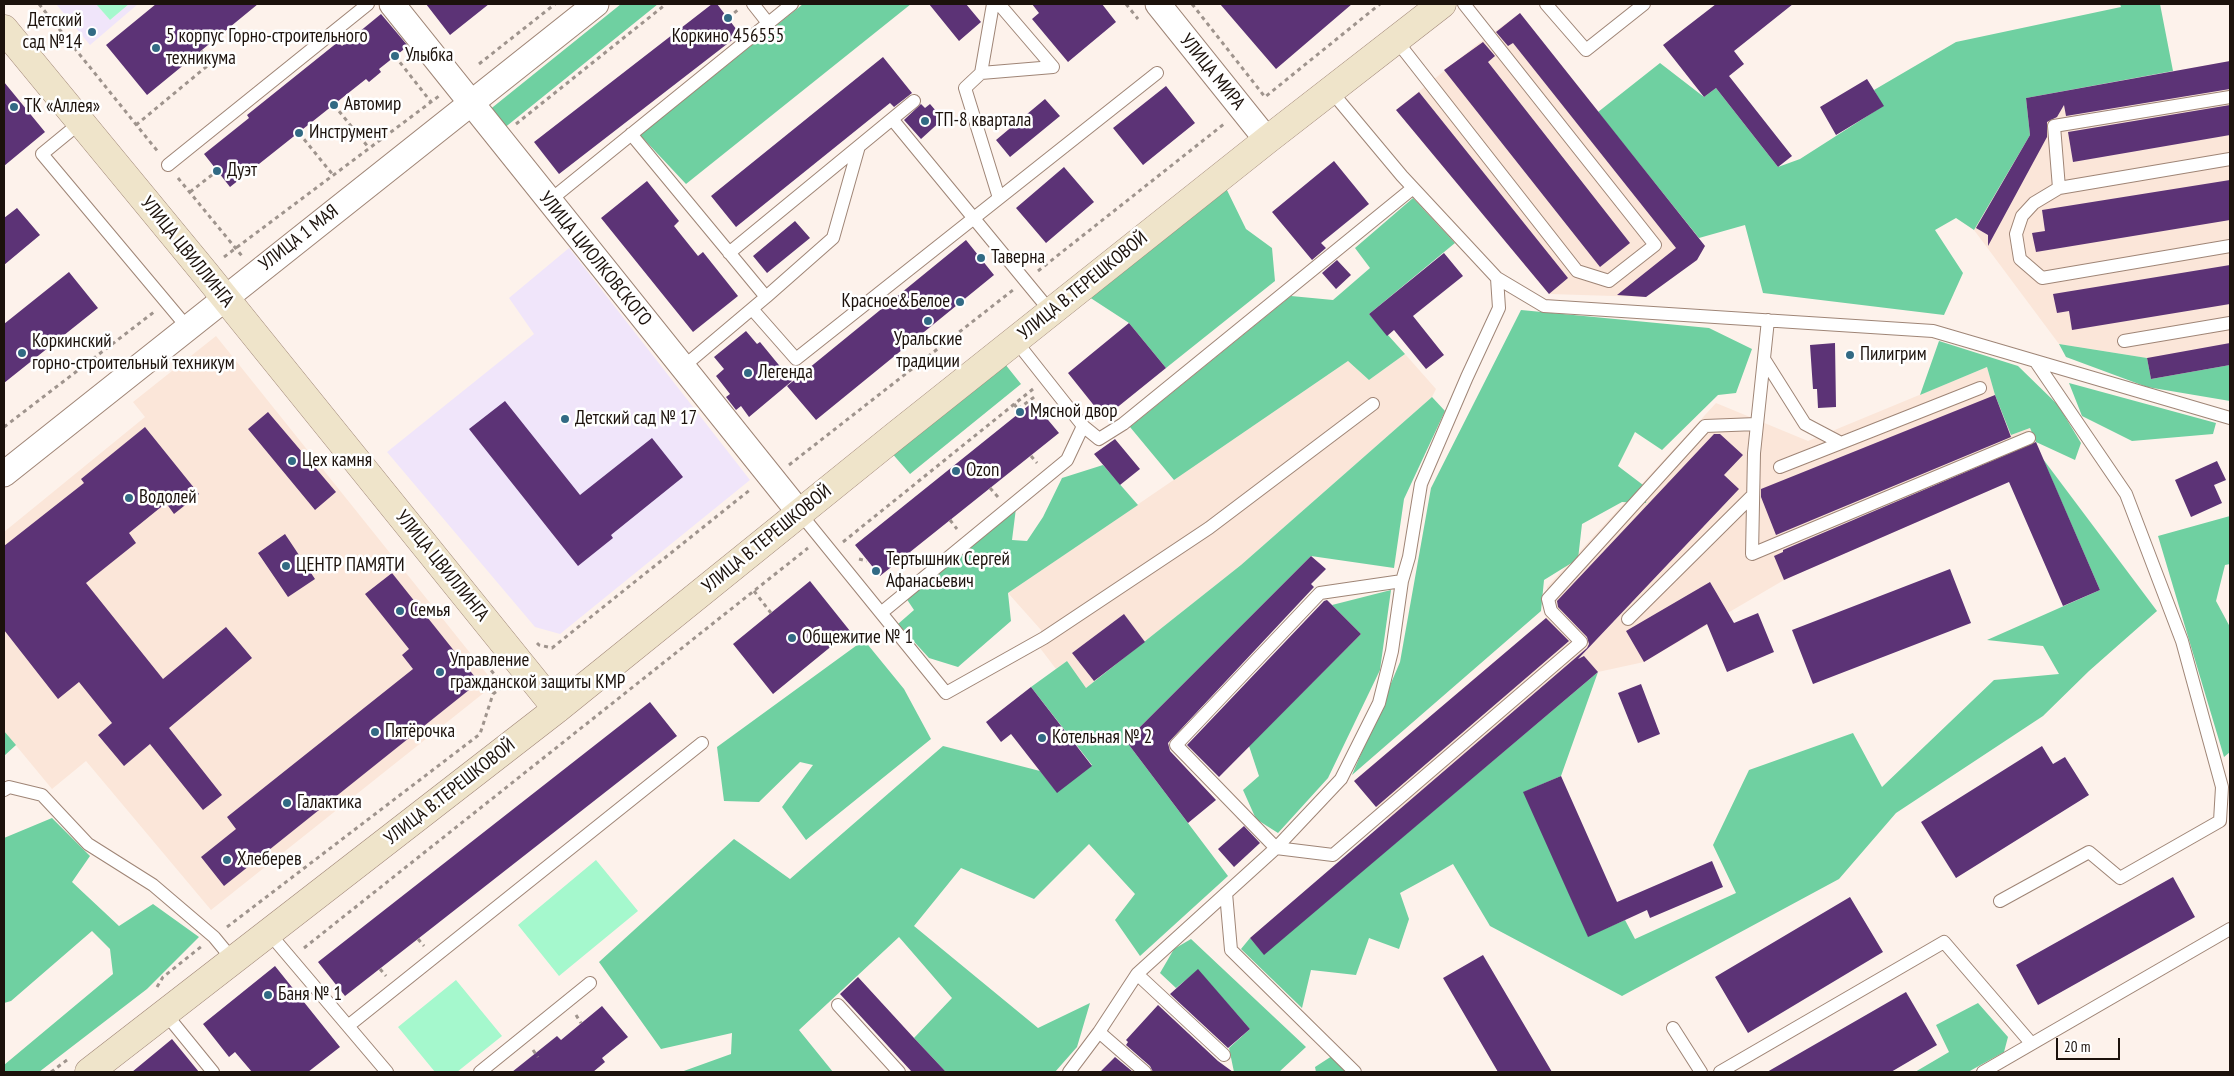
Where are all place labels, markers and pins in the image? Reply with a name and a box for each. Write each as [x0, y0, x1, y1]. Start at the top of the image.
place label: Детский сад №14 [22, 10, 82, 54]
marker: Коркино 456555 [722, 12, 734, 24]
marker: Детский сад №14 [86, 26, 98, 38]
place label: 5 корпус Горно-строительного техникума [166, 26, 368, 70]
place label: Коркино 456555 [672, 26, 784, 48]
marker: 5 корпус Горно-строительного техникума [150, 42, 162, 54]
place label: Улыбка [405, 45, 453, 67]
marker: Улыбка [389, 50, 401, 62]
place label: Автомир [344, 94, 401, 116]
place label: ТК «Аллея» [24, 96, 100, 118]
marker: Автомир [328, 99, 340, 111]
marker: ТК «Аллея» [8, 101, 20, 113]
place label: ТП-8 квартала [935, 110, 1031, 132]
marker: ТП-8 квартала [919, 115, 931, 127]
place label: Инструмент [309, 122, 388, 144]
marker: Инструмент [293, 127, 305, 139]
place label: Дуэт [227, 160, 257, 182]
marker: Дуэт [211, 165, 223, 177]
place label: Таверна [991, 247, 1045, 269]
marker: Таверна [975, 252, 987, 264]
place label: Красное&Белое [841, 291, 950, 313]
marker: Красное&Белое [954, 296, 966, 308]
marker: Уральские традиции [922, 315, 934, 327]
place label: Уральские традиции [894, 329, 962, 373]
place label: Коркинский горно-строительный техникум [32, 331, 235, 375]
place label: Пилигрим [1860, 344, 1927, 366]
marker: Коркинский горно-строительный техникум [16, 347, 28, 359]
marker: Пилигрим [1844, 349, 1856, 361]
place label: Легенда [758, 362, 813, 384]
marker: Легенда [742, 367, 754, 379]
place label: Мясной двор [1030, 401, 1118, 423]
marker: Мясной двор [1014, 406, 1026, 418]
place label: Детский сад № 17 [575, 408, 697, 430]
marker: Детский сад № 17 [559, 413, 571, 425]
place label: Цех камня [302, 450, 372, 472]
marker: Цех камня [286, 455, 298, 467]
place label: Ozon [966, 460, 999, 482]
marker: Ozon [950, 465, 962, 477]
place label: Водолей [139, 487, 197, 509]
marker: Водолей [123, 492, 135, 504]
place label: Тертышник Сергей Афанасьевич [886, 549, 1010, 593]
place label: ЦЕНТР ПАМЯТИ [296, 555, 405, 577]
marker: ЦЕНТР ПАМЯТИ [280, 560, 292, 572]
marker: Тертышник Сергей Афанасьевич [870, 565, 882, 577]
place label: Семья [410, 600, 450, 622]
marker: Семья [394, 605, 406, 617]
place label: Общежитие № 1 [802, 627, 913, 649]
marker: Общежитие № 1 [786, 632, 798, 644]
place label: Управление гражданской защиты КМР [450, 650, 625, 694]
marker: Управление гражданской защиты КМР [434, 666, 446, 678]
place label: Пятёрочка [385, 721, 455, 743]
marker: Пятёрочка [369, 726, 381, 738]
place label: Котельная № 2 [1052, 727, 1152, 749]
marker: Котельная № 2 [1036, 732, 1048, 744]
place label: Галактика [297, 792, 362, 814]
marker: Галактика [281, 797, 293, 809]
place label: Хлеберев [237, 849, 302, 871]
marker: Хлеберев [221, 854, 233, 866]
place label: Баня № 1 [278, 984, 342, 1006]
marker: Баня № 1 [262, 989, 274, 1001]

